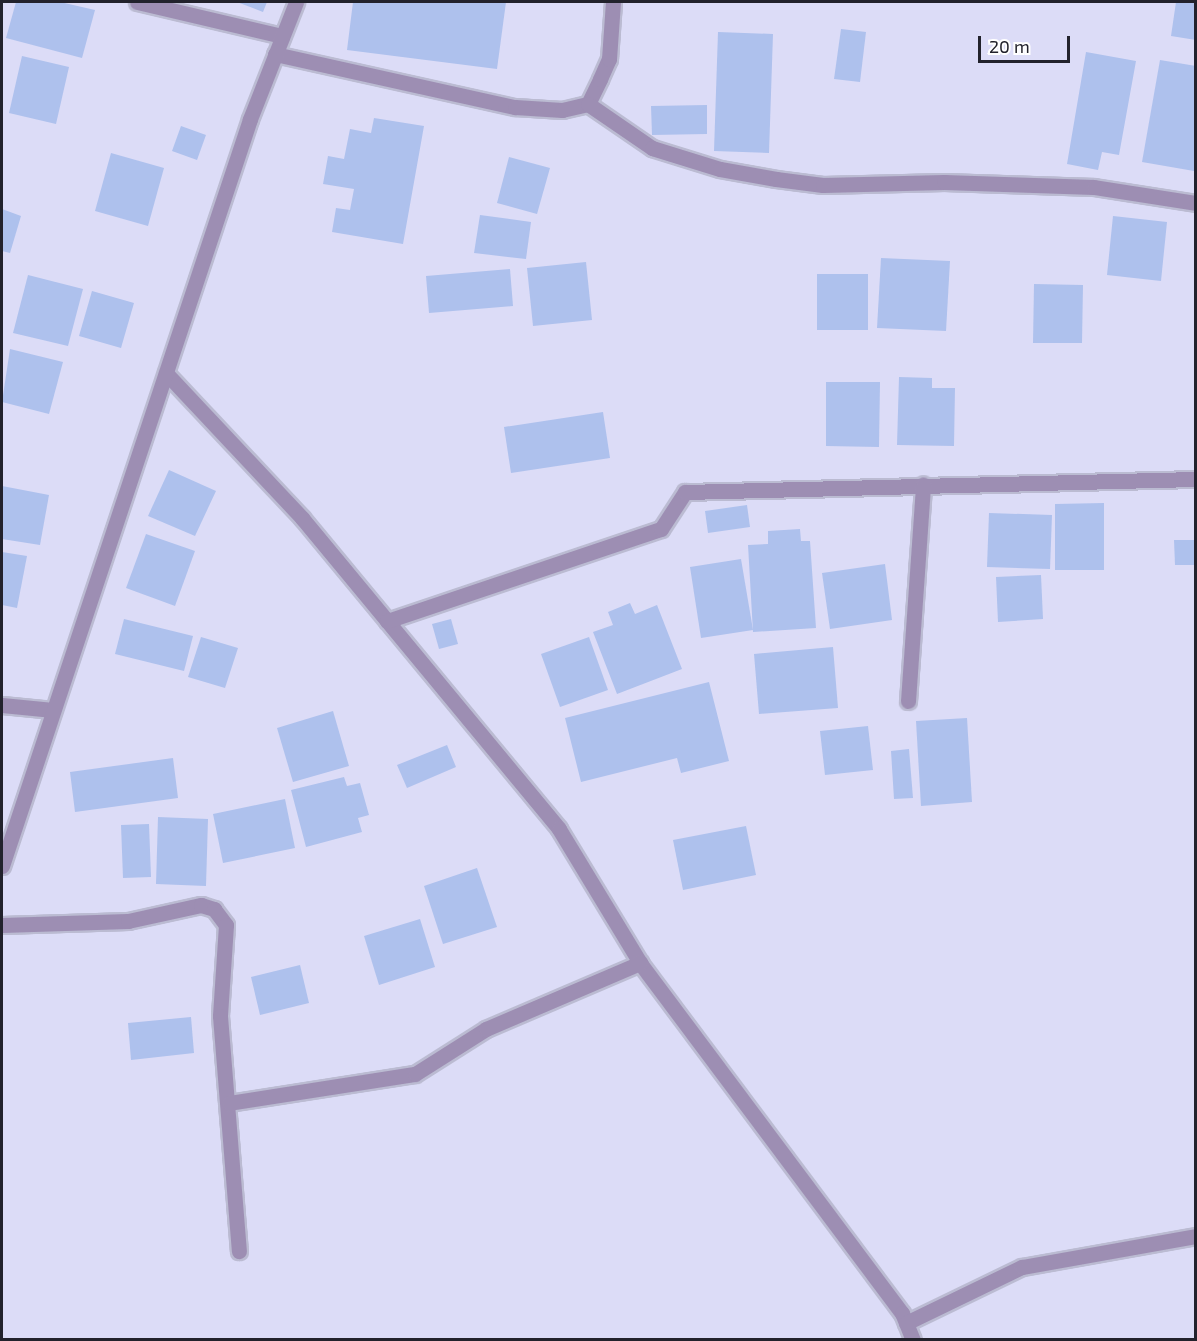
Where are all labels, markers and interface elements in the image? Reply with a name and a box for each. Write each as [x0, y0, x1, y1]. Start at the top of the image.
scale bar [981, 24, 1072, 62]
text: 20 m [989, 35, 1030, 57]

